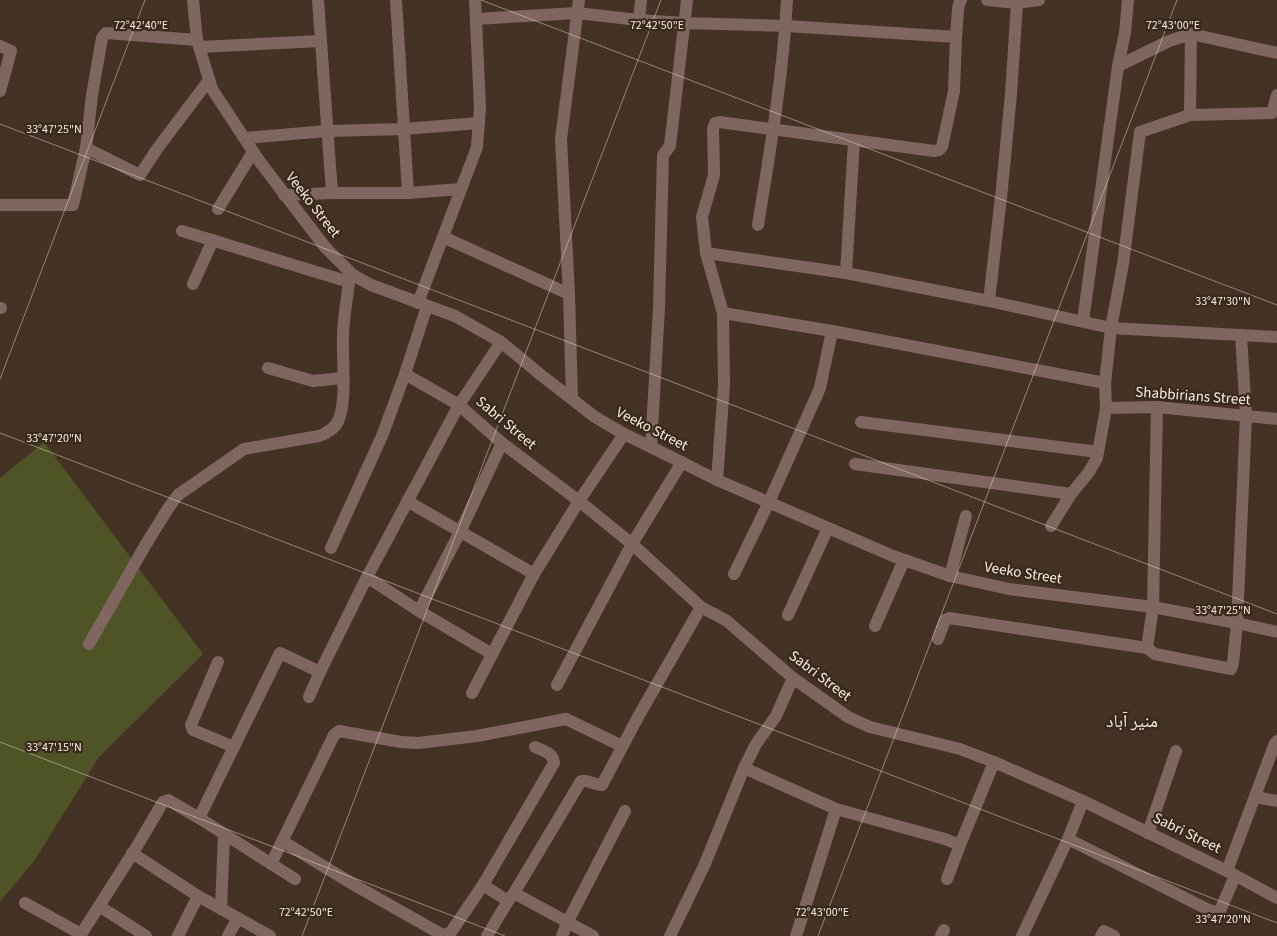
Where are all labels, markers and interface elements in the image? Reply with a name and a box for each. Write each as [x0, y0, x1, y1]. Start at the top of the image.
text: 72°42'40"E [114, 17, 168, 34]
text: 72°42'50"E [630, 17, 684, 34]
text: 72°43'00"E [1146, 17, 1200, 34]
text: 33°47'25"N [26, 121, 82, 138]
street label: Veeko Street [281, 168, 345, 242]
text: 33°47'30"N [1195, 293, 1251, 310]
street label: Shabbirians Street [1135, 381, 1251, 411]
street label: Sabri Street [471, 391, 541, 455]
street label: Veeko Street [612, 402, 692, 456]
text: 33°47'20"N [26, 430, 82, 447]
street label: Veeko Street [983, 557, 1063, 589]
text: 33°47'25"N [1195, 602, 1251, 619]
street label: Sabri Street [784, 646, 856, 706]
district label: منیر آباد [1106, 709, 1158, 734]
text: 33°47'15"N [26, 739, 82, 756]
street label: Sabri Street [1149, 807, 1225, 859]
text: 72°42'50"E [279, 904, 333, 921]
text: 72°43'00"E [795, 904, 849, 921]
text: 33°47'20"N [1195, 911, 1251, 928]

